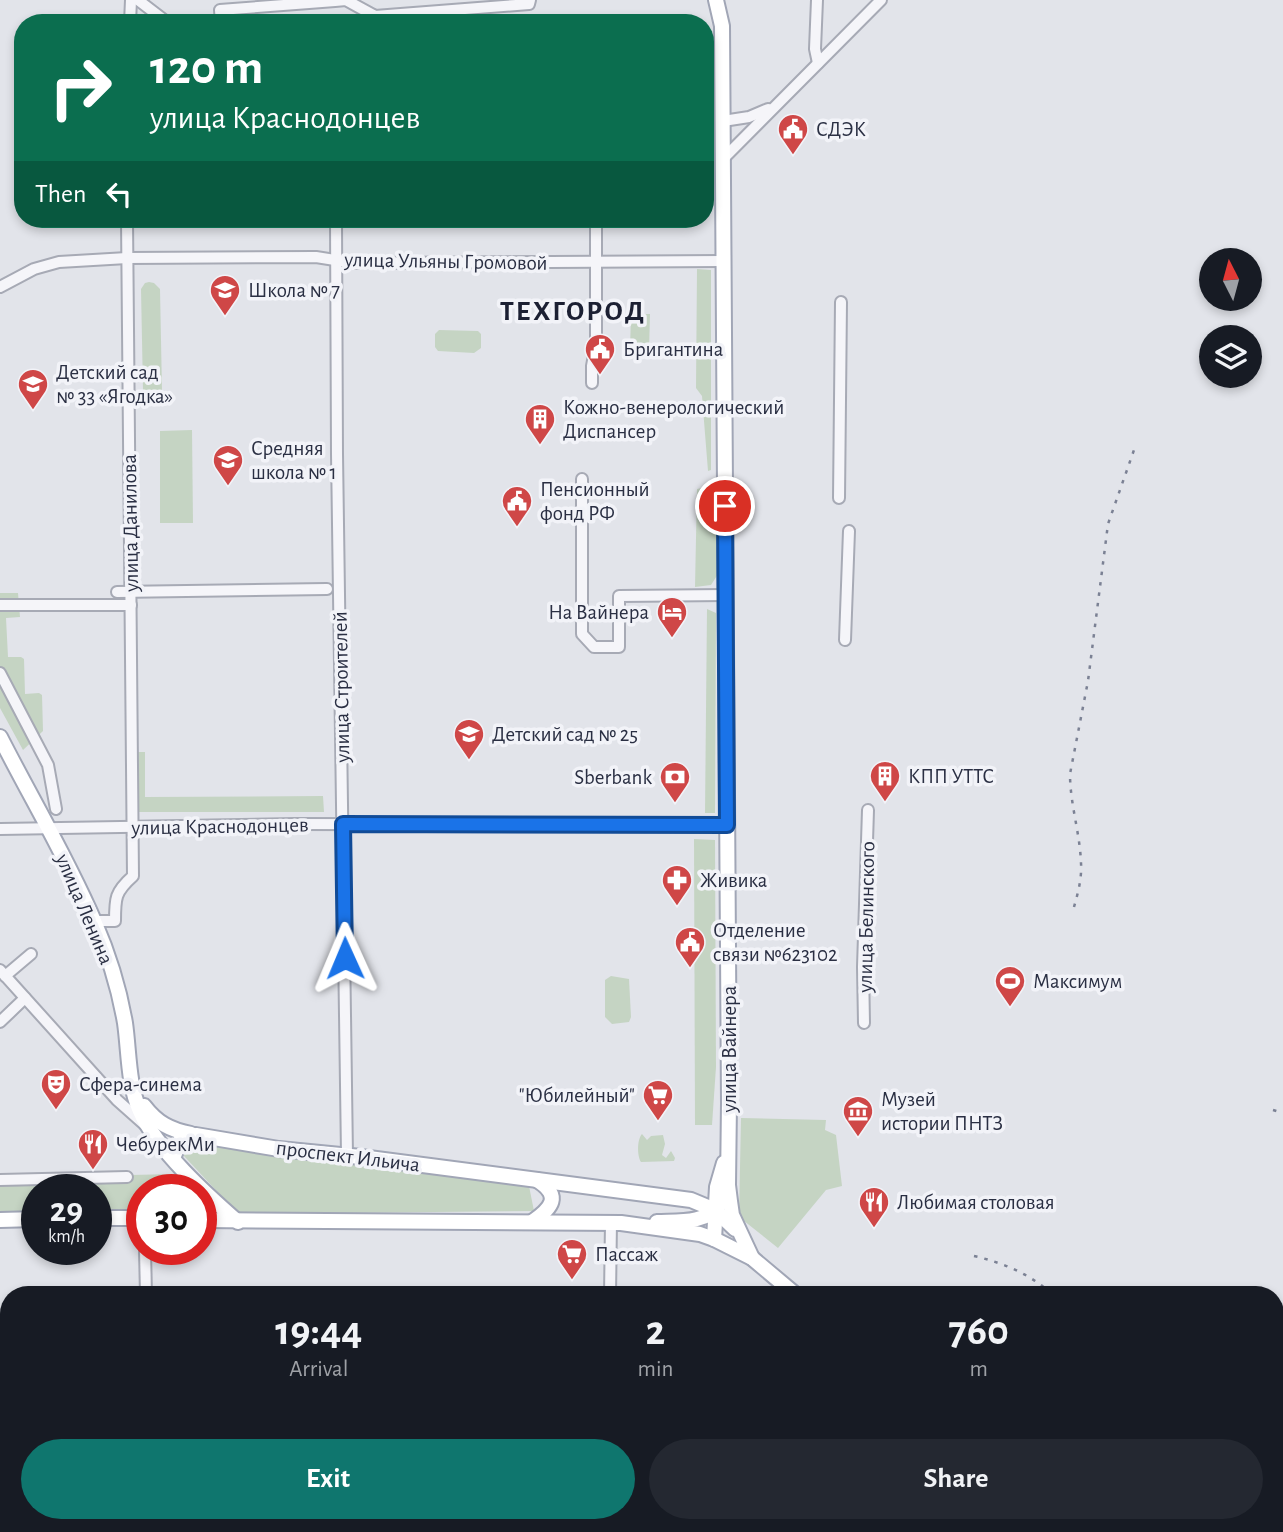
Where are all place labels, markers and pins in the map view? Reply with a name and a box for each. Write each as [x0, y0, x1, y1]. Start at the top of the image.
public building icon: СДЭК [776, 112, 810, 156]
place label: СДЭК [816, 119, 866, 140]
school or university icon: Школа № 7 [208, 273, 242, 317]
place label: Школа № 7 [248, 280, 340, 301]
public building icon: Бригантина [583, 332, 617, 376]
place label: Бригантина [623, 339, 724, 360]
place label: Детский сад № 33 «Ягодка» [56, 362, 173, 407]
school or university icon: Детский сад № 33 «Ягодка» [16, 367, 50, 411]
place label: Кожно-венерологический Диспансер [563, 397, 784, 442]
building icon: Кожно-венерологический Диспансер [523, 402, 557, 446]
place label: Средняя школа № 1 [251, 438, 337, 483]
school or university icon: Средняя школа № 1 [211, 443, 245, 487]
pin [695, 476, 755, 536]
place label: Пенсионный фонд РФ [540, 479, 650, 524]
public building icon: Пенсионный фонд РФ [500, 484, 534, 528]
hotel icon: На Вайнера [655, 595, 689, 639]
place label: На Вайнера [548, 602, 649, 623]
school or university icon: Детский сад № 25 [452, 717, 486, 761]
place label: Детский сад № 25 [492, 724, 638, 745]
building icon: КПП УТТС [868, 759, 902, 803]
bank icon: Sberbank [658, 760, 692, 804]
place label: КПП УТТС [908, 766, 994, 787]
place label: Sberbank [574, 767, 652, 788]
pharmacy icon: Живика [660, 863, 694, 907]
place label: Живика [700, 870, 768, 891]
place label: Отделение связи №623102 [713, 920, 838, 965]
public building icon: Отделение связи №623102 [673, 925, 707, 969]
sports icon: Максимум [993, 964, 1027, 1008]
place label: Максимум [1033, 971, 1122, 992]
theatre icon: Сфера-синема [39, 1067, 73, 1111]
place label: Сфера-синема [79, 1074, 202, 1095]
supermarket icon: "Юбилейный" [641, 1078, 675, 1122]
place label: "Юбилейный" [519, 1085, 635, 1106]
place label: Музей истории ПНТЗ [881, 1089, 1003, 1134]
museum icon: Музей истории ПНТЗ [841, 1094, 875, 1138]
restaurant icon: ЧебурекМи [76, 1127, 110, 1171]
place label: ЧебурекМи [116, 1134, 215, 1155]
restaurant icon: Любимая столовая [857, 1185, 891, 1229]
place label: Любимая столовая [897, 1192, 1055, 1213]
supermarket icon: Пассаж [555, 1237, 589, 1281]
place label: Пассаж [595, 1244, 658, 1265]

